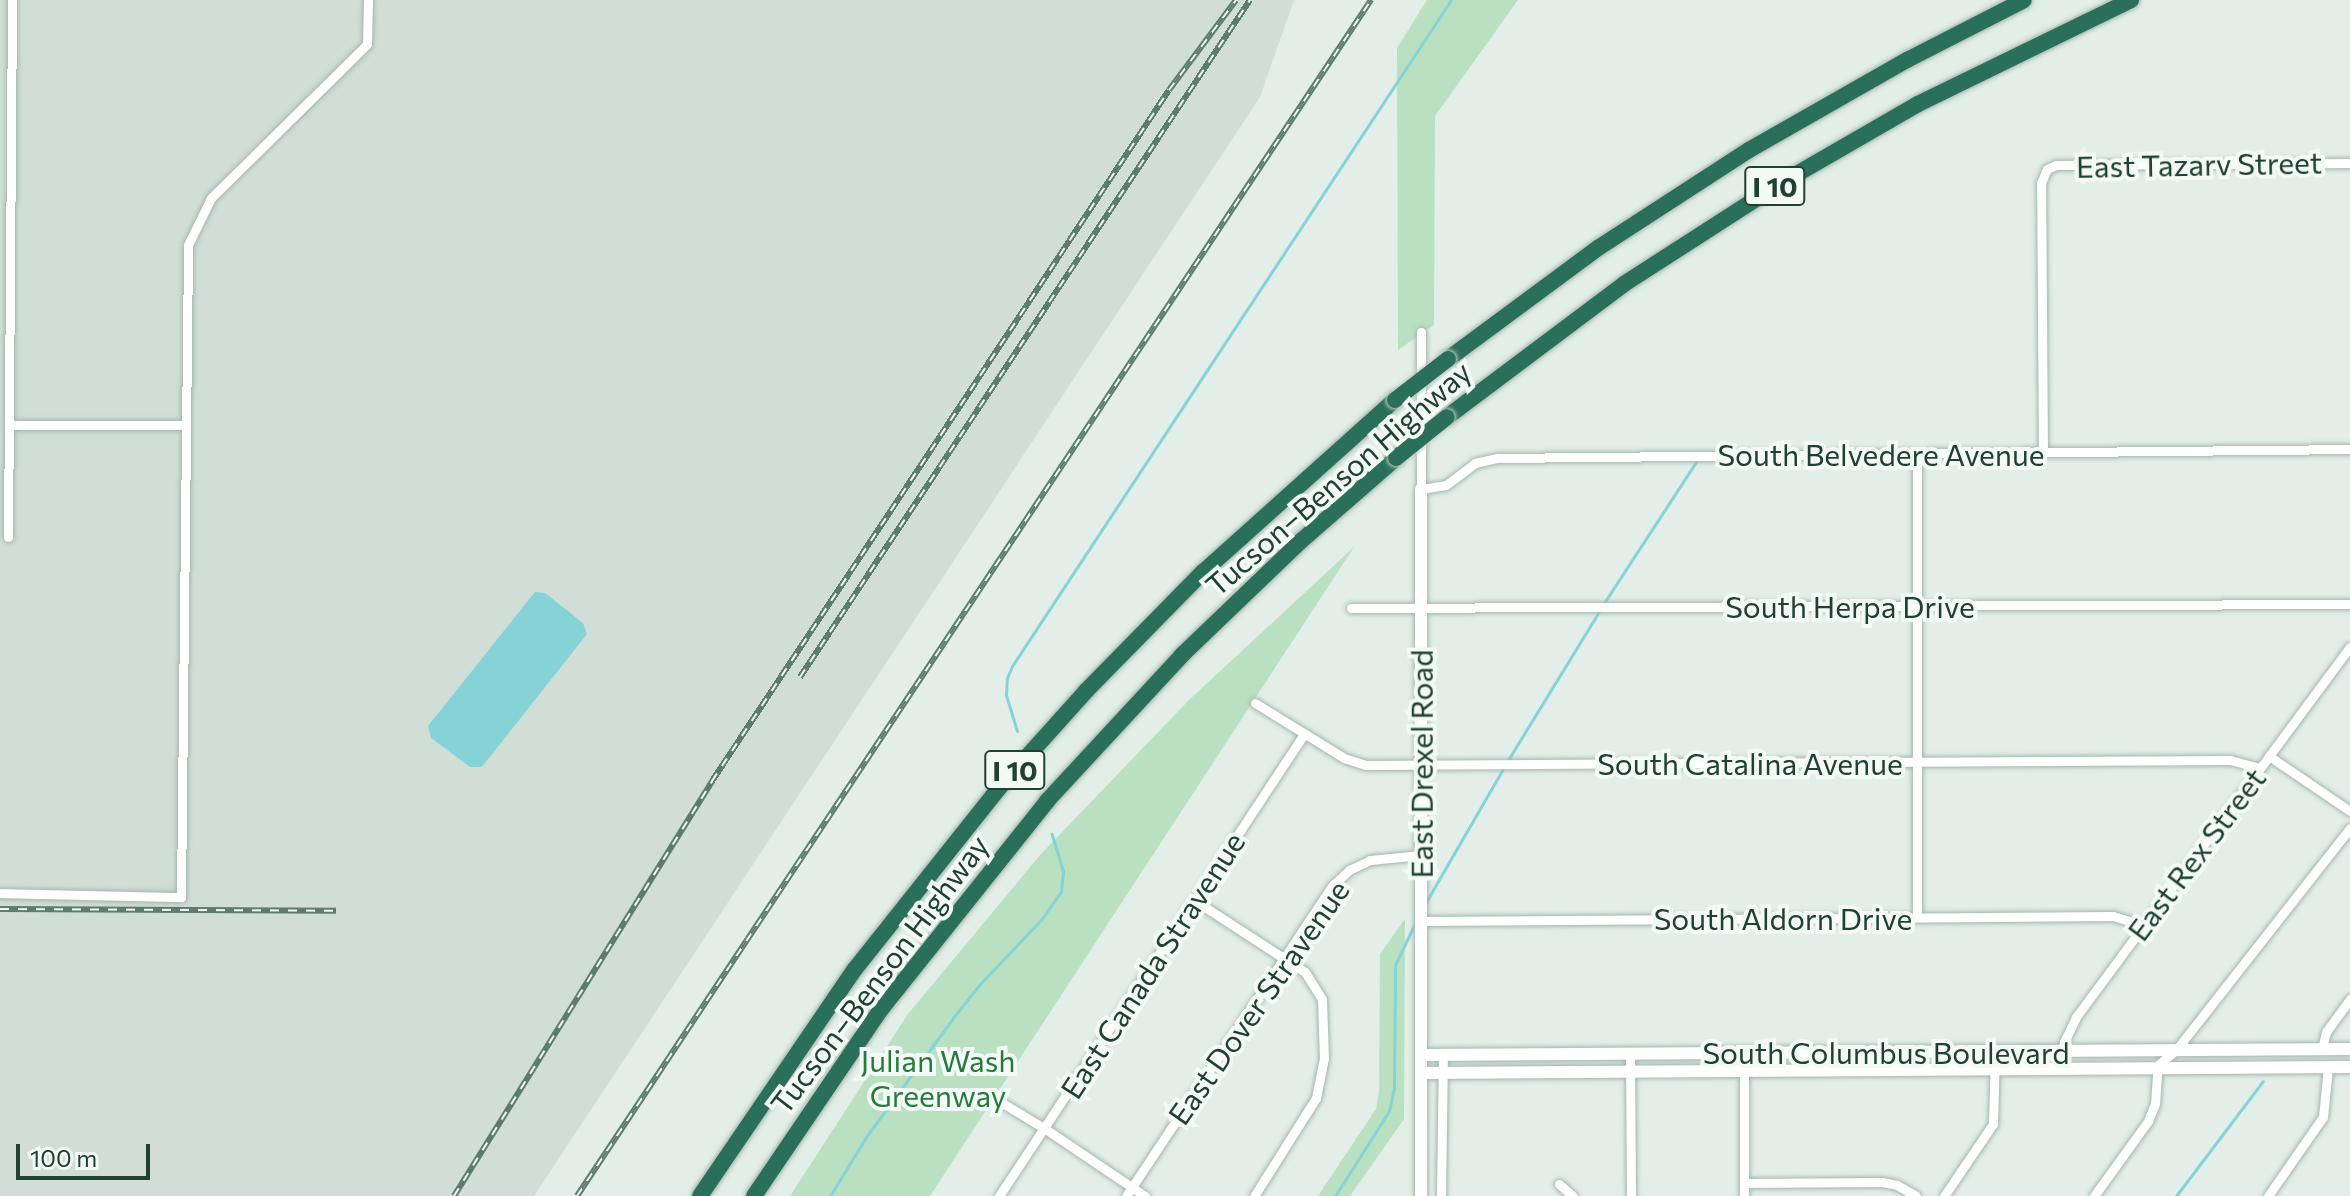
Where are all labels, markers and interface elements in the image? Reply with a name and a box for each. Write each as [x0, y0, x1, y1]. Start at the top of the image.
street label: East Tazarv Street [2076, 144, 2322, 184]
road number: I 10 [1743, 162, 1807, 210]
street label: Tucson–Benson Highway [1198, 353, 1478, 603]
street label: South Belvedere Avenue [1717, 436, 2045, 472]
street label: South Herpa Drive [1725, 588, 1975, 624]
street label: East Drexel Road [1403, 649, 1439, 879]
street label: South Catalina Avenue [1597, 745, 1903, 781]
road number: I 10 [983, 746, 1047, 794]
street label: East Rex Street [2119, 761, 2273, 947]
street label: East Canada Stravenue [1052, 825, 1252, 1105]
street label: Tucson–Benson Highway [762, 828, 996, 1120]
street label: East Dover Stravenue [1160, 873, 1356, 1131]
street label: South Aldorn Drive [1654, 900, 1912, 936]
street label: South Columbus Boulevard [1702, 1034, 2070, 1070]
park label: Julian Wash Greenway [861, 1042, 1015, 1112]
scale bar [20, 1128, 154, 1178]
text: 100 m [30, 1143, 97, 1172]

